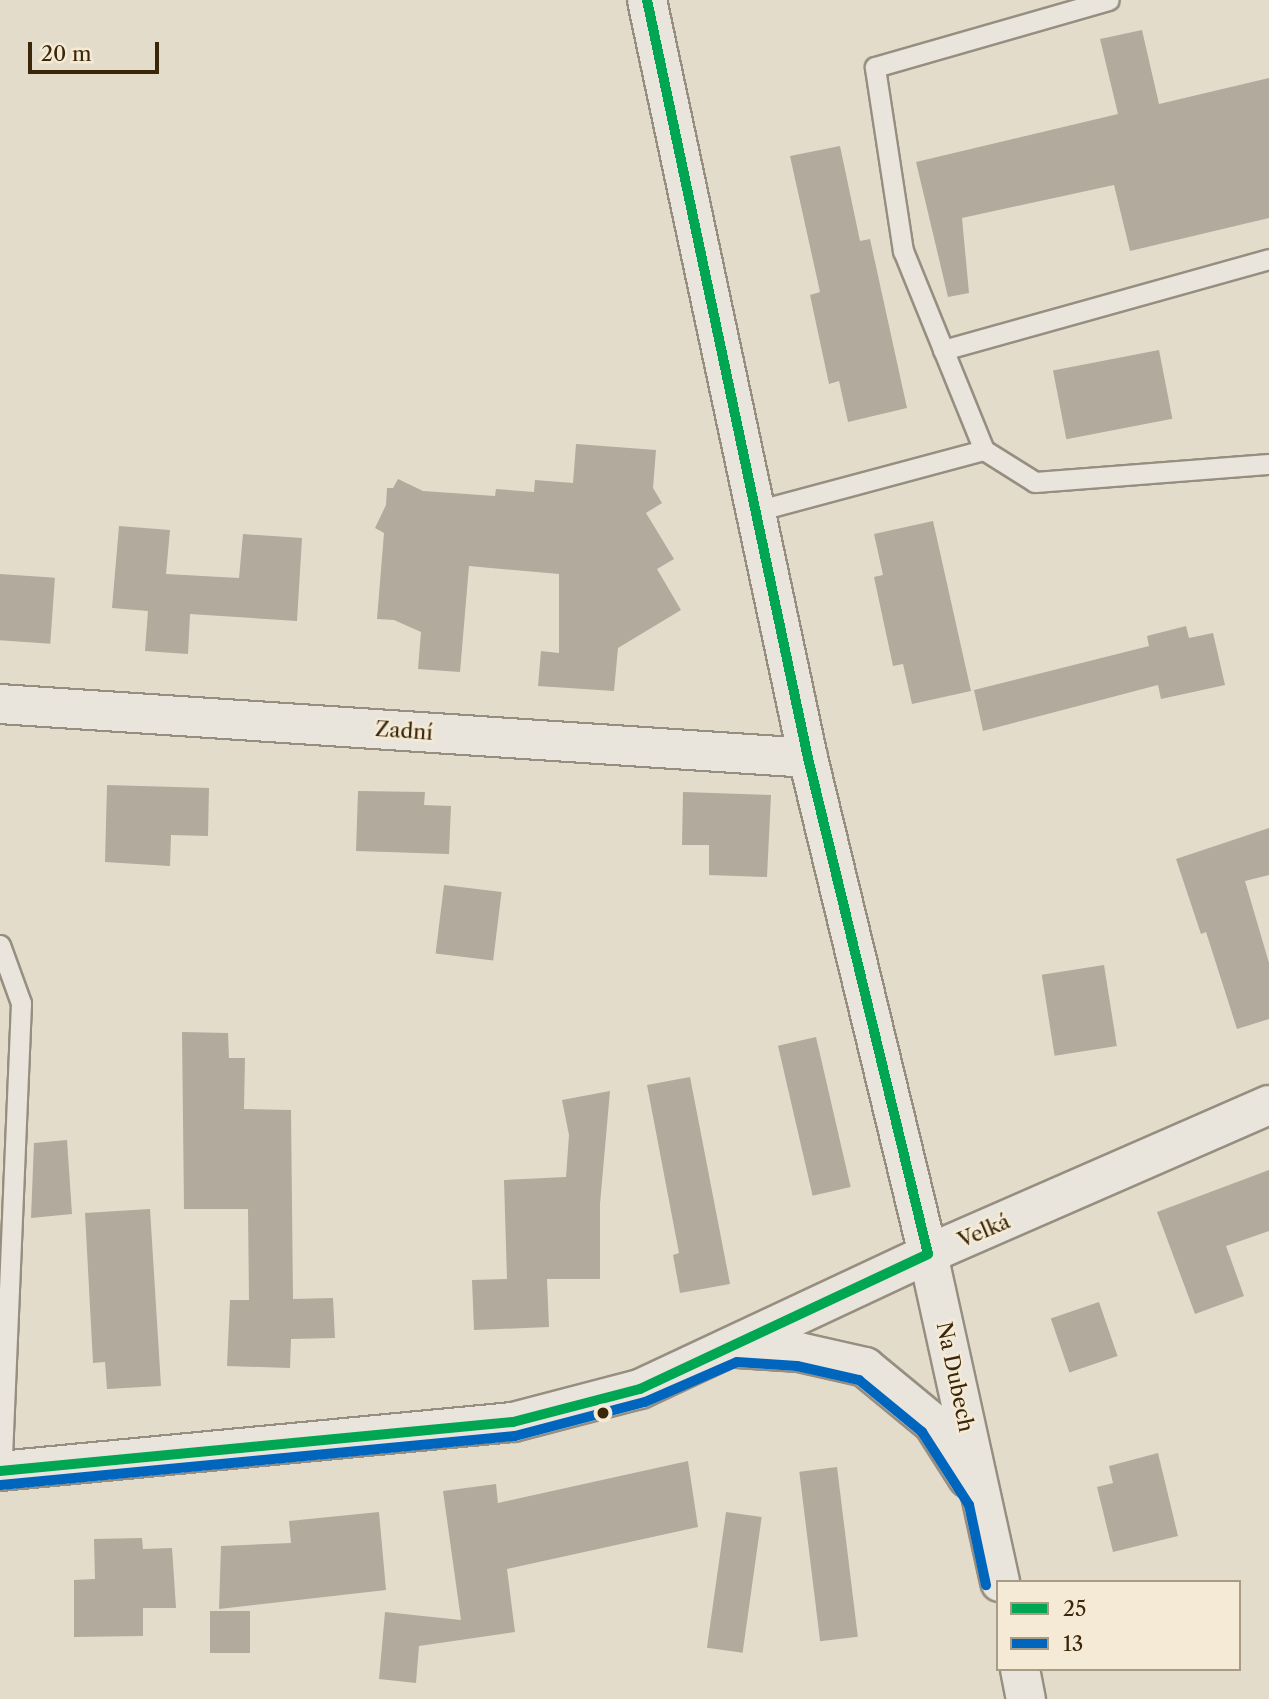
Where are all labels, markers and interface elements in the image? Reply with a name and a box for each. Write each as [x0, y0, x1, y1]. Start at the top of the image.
scale bar [32, 28, 163, 72]
text: 20 m [41, 41, 92, 66]
street label: Zadní [374, 716, 434, 746]
street label: Velká [954, 1209, 1014, 1253]
street label: Na Dubech [931, 1320, 979, 1434]
unlabelled marker [596, 1406, 610, 1420]
legend [996, 1580, 1241, 1671]
text: 25 [1063, 1596, 1086, 1621]
text: 13 [1063, 1631, 1083, 1656]

